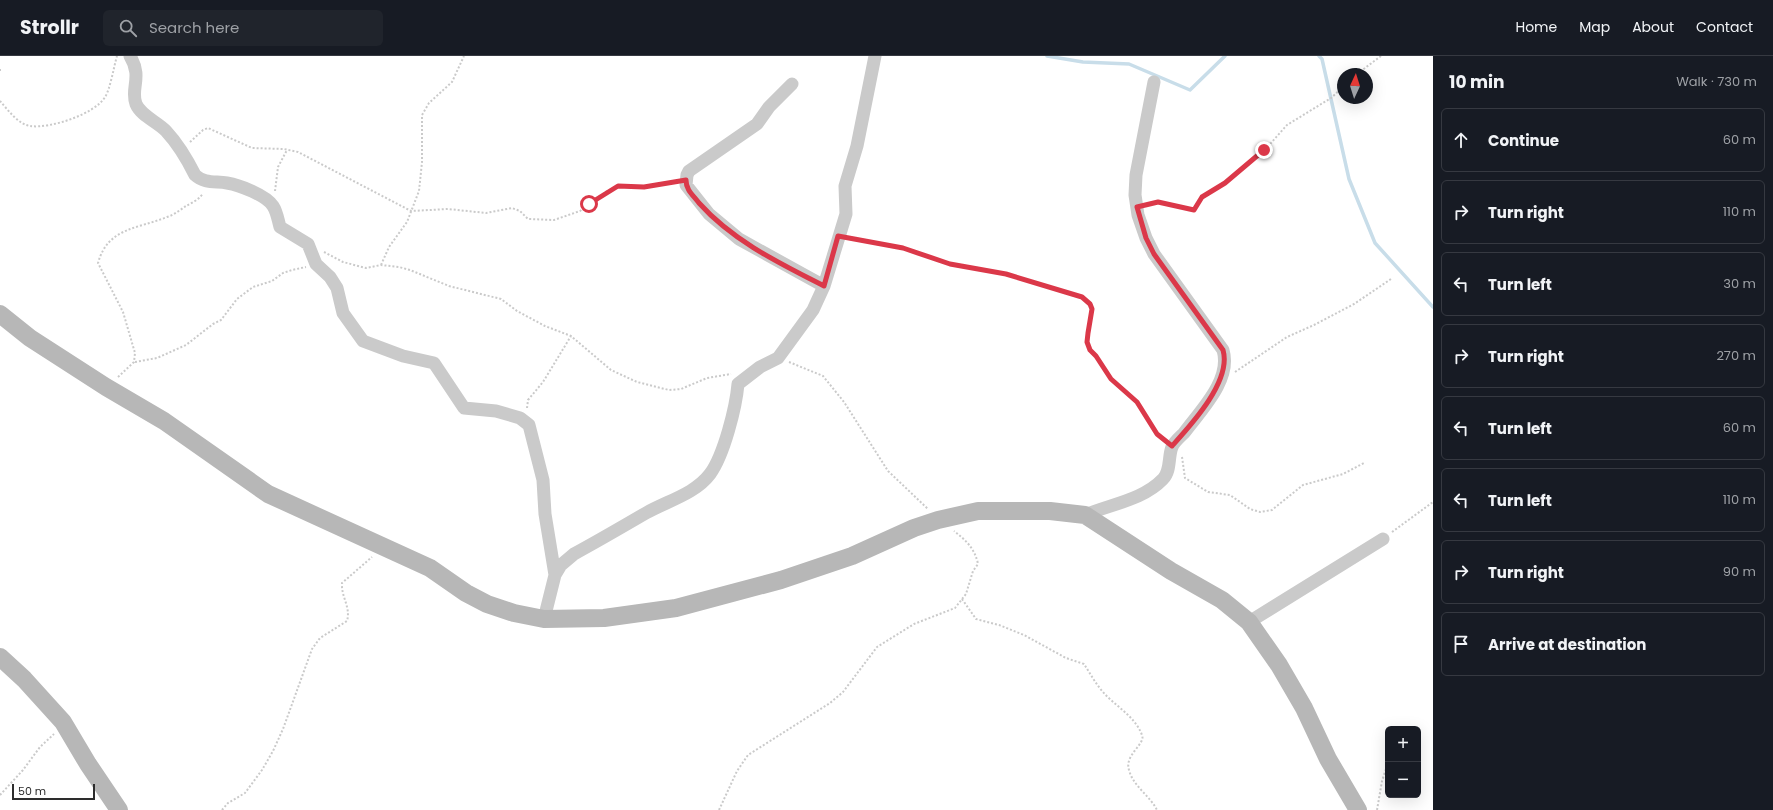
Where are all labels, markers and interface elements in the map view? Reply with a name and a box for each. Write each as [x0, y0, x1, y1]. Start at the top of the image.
search box [103, 10, 383, 46]
text: Strollr [20, 14, 79, 41]
icon: search [117, 17, 139, 39]
text: Search here [149, 17, 239, 38]
text: Home [1515, 17, 1557, 37]
text: Map [1579, 17, 1610, 37]
text: About [1632, 17, 1674, 37]
text: Contact [1696, 17, 1753, 37]
north arrow [1337, 68, 1373, 104]
text: 10 min [1449, 70, 1505, 94]
text: Walk · 730 m [1676, 72, 1757, 91]
icon: ahead [1450, 129, 1472, 151]
text: Continue [1488, 130, 1559, 151]
text: 60 m [1723, 130, 1756, 149]
route end [1255, 141, 1273, 159]
route start [580, 195, 598, 213]
icon: right [1450, 201, 1472, 223]
text: Turn right [1488, 202, 1564, 223]
text: 110 m [1723, 202, 1756, 221]
icon: left [1450, 273, 1472, 295]
text: Turn left [1488, 274, 1552, 295]
text: 30 m [1723, 274, 1756, 293]
icon: right [1450, 345, 1472, 367]
text: Turn right [1488, 346, 1564, 367]
text: 270 m [1716, 346, 1756, 365]
icon: left [1450, 417, 1472, 439]
text: Turn left [1488, 418, 1552, 439]
text: 60 m [1723, 418, 1756, 437]
icon: left [1450, 489, 1472, 511]
text: Turn left [1488, 490, 1552, 511]
text: 110 m [1723, 490, 1756, 509]
icon: right [1450, 561, 1472, 583]
text: Turn right [1488, 562, 1564, 583]
text: 90 m [1723, 562, 1756, 581]
icon: arrive [1450, 633, 1472, 655]
text: Arrive at destination [1488, 634, 1646, 655]
map controls [1385, 726, 1421, 798]
button: + [1385, 726, 1421, 762]
button: − [1385, 762, 1421, 798]
scale bar [12, 782, 95, 801]
text: 50 m [18, 783, 46, 799]

